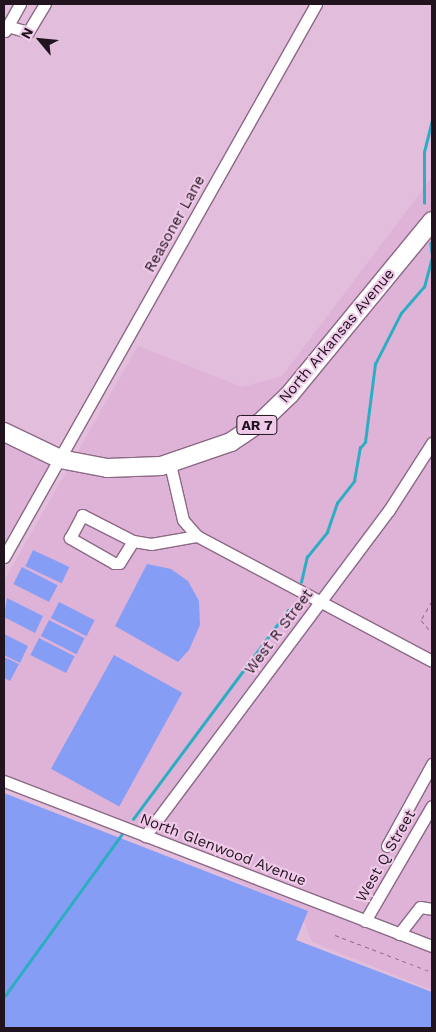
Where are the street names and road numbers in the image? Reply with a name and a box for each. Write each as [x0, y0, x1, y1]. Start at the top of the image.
street label: Reasoner Lane [141, 172, 209, 276]
street label: North Arkansas Avenue [275, 265, 399, 407]
road number: AR 7 [236, 414, 278, 436]
street label: West R Street [241, 586, 317, 678]
street label: West Q Street [352, 807, 420, 905]
street label: North Glenwood Avenue [137, 810, 309, 890]

